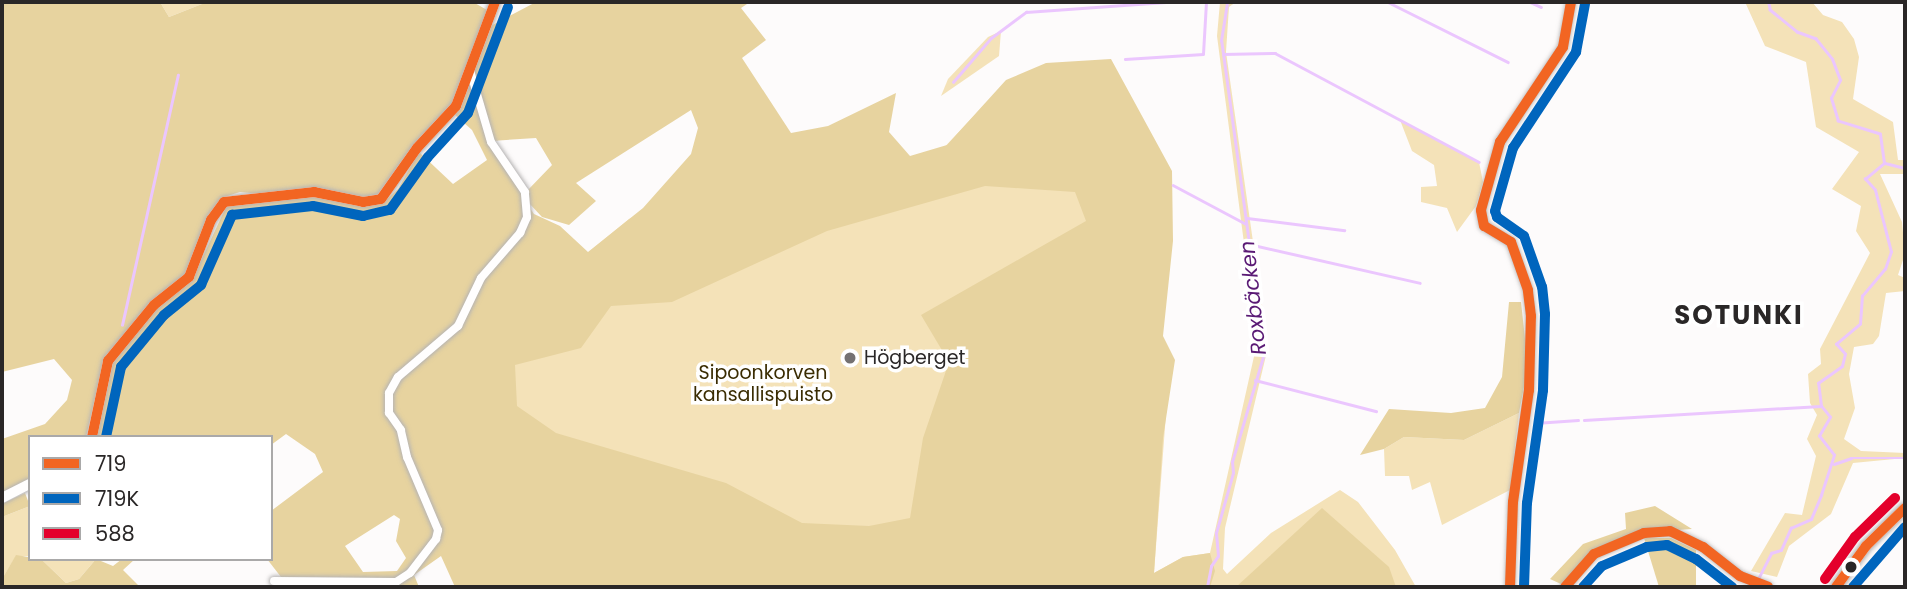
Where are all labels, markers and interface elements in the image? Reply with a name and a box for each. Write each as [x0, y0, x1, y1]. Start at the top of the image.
water label: Roxbäcken [1234, 240, 1272, 356]
district label: SOTUNKI [1675, 300, 1803, 332]
place label: Högberget [864, 347, 965, 369]
marker: Högberget [842, 350, 858, 366]
park label: Sipoonkorven kansallispuisto [693, 362, 833, 406]
legend [28, 435, 273, 561]
text: 719 [95, 449, 126, 478]
text: 719K [95, 484, 139, 513]
text: 588 [95, 519, 135, 548]
unlabelled marker [1844, 560, 1858, 574]

